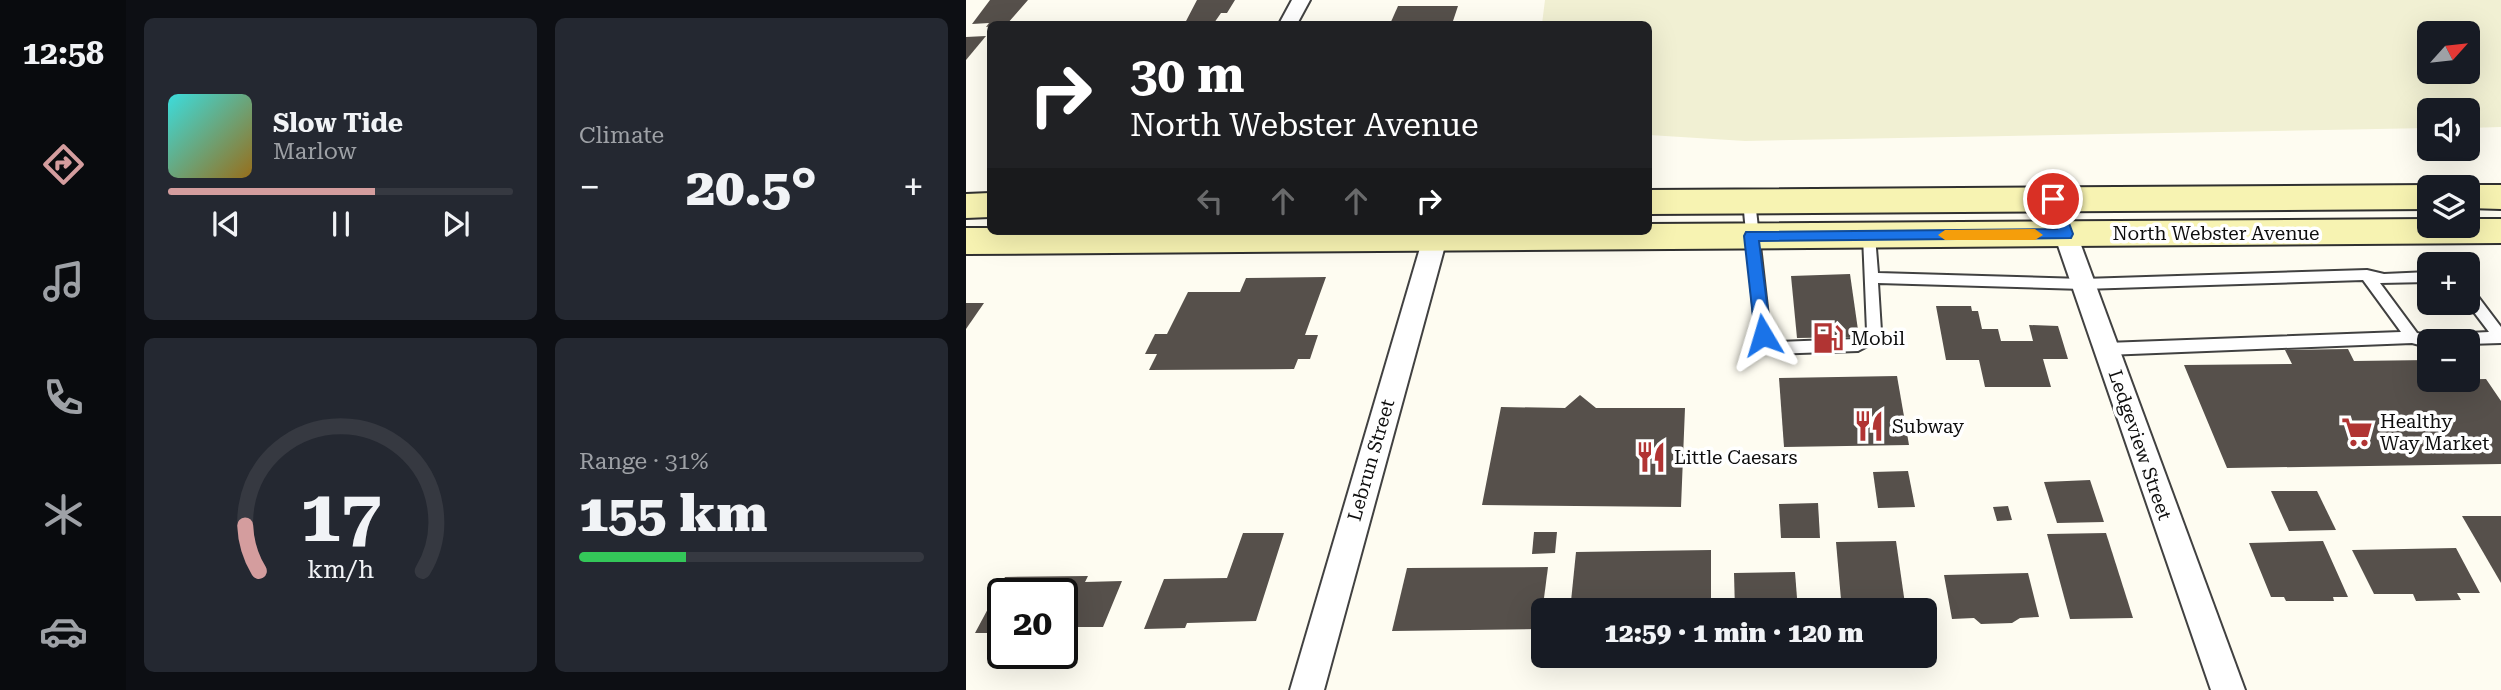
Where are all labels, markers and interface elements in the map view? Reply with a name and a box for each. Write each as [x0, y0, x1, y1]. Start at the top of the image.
north arrow [2417, 21, 2480, 84]
map controls [2417, 21, 2480, 392]
text: 12:58 [22, 34, 104, 72]
text: 30 m [1130, 47, 1245, 104]
icon: right [1015, 49, 1106, 140]
button: sound [2417, 98, 2480, 161]
text: North Webster Avenue [1130, 106, 1479, 144]
text: Slow Tide [273, 108, 403, 138]
text: Climate [579, 122, 664, 149]
text: Marlow [273, 138, 356, 165]
icon: directions [39, 140, 88, 189]
text: 20.5° [686, 157, 817, 218]
text: − [579, 165, 600, 209]
text: + [903, 165, 924, 209]
pin [2023, 169, 2083, 229]
button: layers [2417, 175, 2480, 238]
icon: arrive [2034, 180, 2072, 218]
icon: left [1191, 182, 1229, 220]
icon: ahead [1264, 182, 1302, 220]
icon: ahead [1337, 182, 1375, 220]
icon: right [1410, 182, 1448, 220]
icon: previous [207, 205, 245, 243]
icon: pause [322, 205, 360, 243]
icon: next [437, 205, 475, 243]
street label: North Webster Avenue [2112, 222, 2320, 245]
button: + [2417, 252, 2480, 315]
icon: music [39, 257, 88, 306]
position arrow [1726, 298, 1800, 372]
fuel station icon: Mobil [1811, 321, 1845, 355]
place label: Mobil [1851, 327, 1905, 350]
button: − [2417, 329, 2480, 392]
street label: Ledgeview Street [2103, 367, 2177, 523]
icon: phone [39, 373, 88, 422]
street label: Lebrun Street [1343, 396, 1399, 524]
restaurant icon: Subway [1852, 409, 1886, 443]
place label: Healthy Way Market [2380, 410, 2489, 455]
place label: Subway [1892, 415, 1965, 438]
supermarket icon: Healthy Way Market [2340, 415, 2374, 449]
restaurant icon: Little Caesars [1634, 440, 1668, 474]
place label: Little Caesars [1674, 446, 1798, 469]
text: Range · 31% [579, 448, 708, 475]
text: 17 [300, 474, 381, 559]
text: 155 km [579, 483, 767, 544]
icon: climate [39, 490, 88, 539]
text: km/h [307, 555, 374, 584]
speed limit sign: 20 [987, 578, 1078, 669]
icon: car [39, 607, 88, 656]
text: 12:59 · 1 min · 120 m [1604, 618, 1864, 648]

